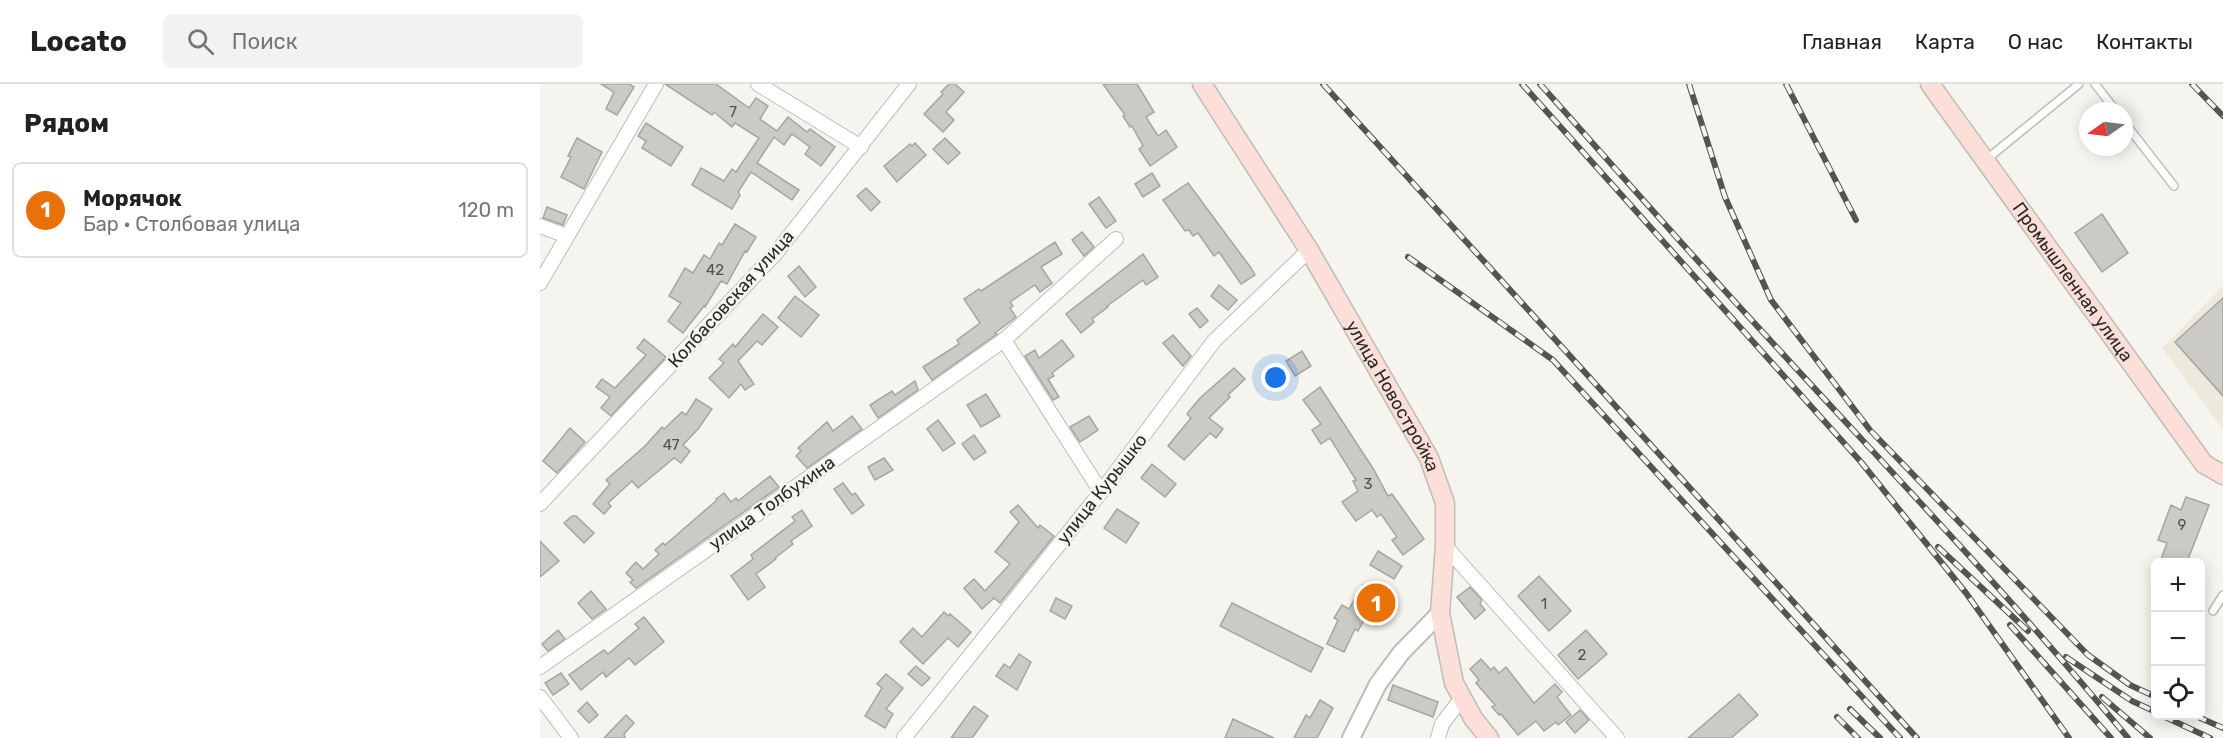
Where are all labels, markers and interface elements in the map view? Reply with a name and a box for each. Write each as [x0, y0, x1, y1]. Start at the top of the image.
search box [163, 14, 583, 68]
text: Locato [30, 25, 127, 58]
icon: search [184, 25, 217, 58]
text: Поиск [232, 28, 297, 55]
text: Главная [1802, 29, 1882, 54]
text: Карта [1915, 29, 1975, 54]
text: О нас [2008, 29, 2063, 54]
text: Контакты [2096, 29, 2193, 54]
north arrow [2079, 102, 2133, 156]
house number: 7 [729, 103, 737, 121]
text: Рядом [24, 108, 109, 139]
text: Морячок [83, 185, 182, 212]
text: 1 [41, 198, 50, 222]
text: 120 m [458, 198, 514, 222]
street label: Промышленная улица [2008, 198, 2138, 366]
text: Бар · Столбовая улица [83, 212, 300, 236]
street label: Колбасовская улица [663, 226, 799, 372]
house number: 42 [706, 261, 724, 279]
street label: улица Новостройка [1341, 317, 1444, 475]
your location [1261, 363, 1290, 392]
street label: улица Курышко [1052, 429, 1152, 549]
house number: 47 [663, 436, 680, 454]
street label: улица Толбухина [705, 451, 839, 555]
house number: 3 [1363, 475, 1373, 493]
house number: 9 [2178, 516, 2187, 534]
map controls [2151, 558, 2205, 720]
button: + [2151, 558, 2205, 612]
pin: 1 [1356, 580, 1396, 626]
house number: 1 [1541, 595, 1547, 613]
button: − [2151, 612, 2205, 666]
house number: 2 [1578, 646, 1587, 664]
button: locate [2151, 666, 2205, 720]

